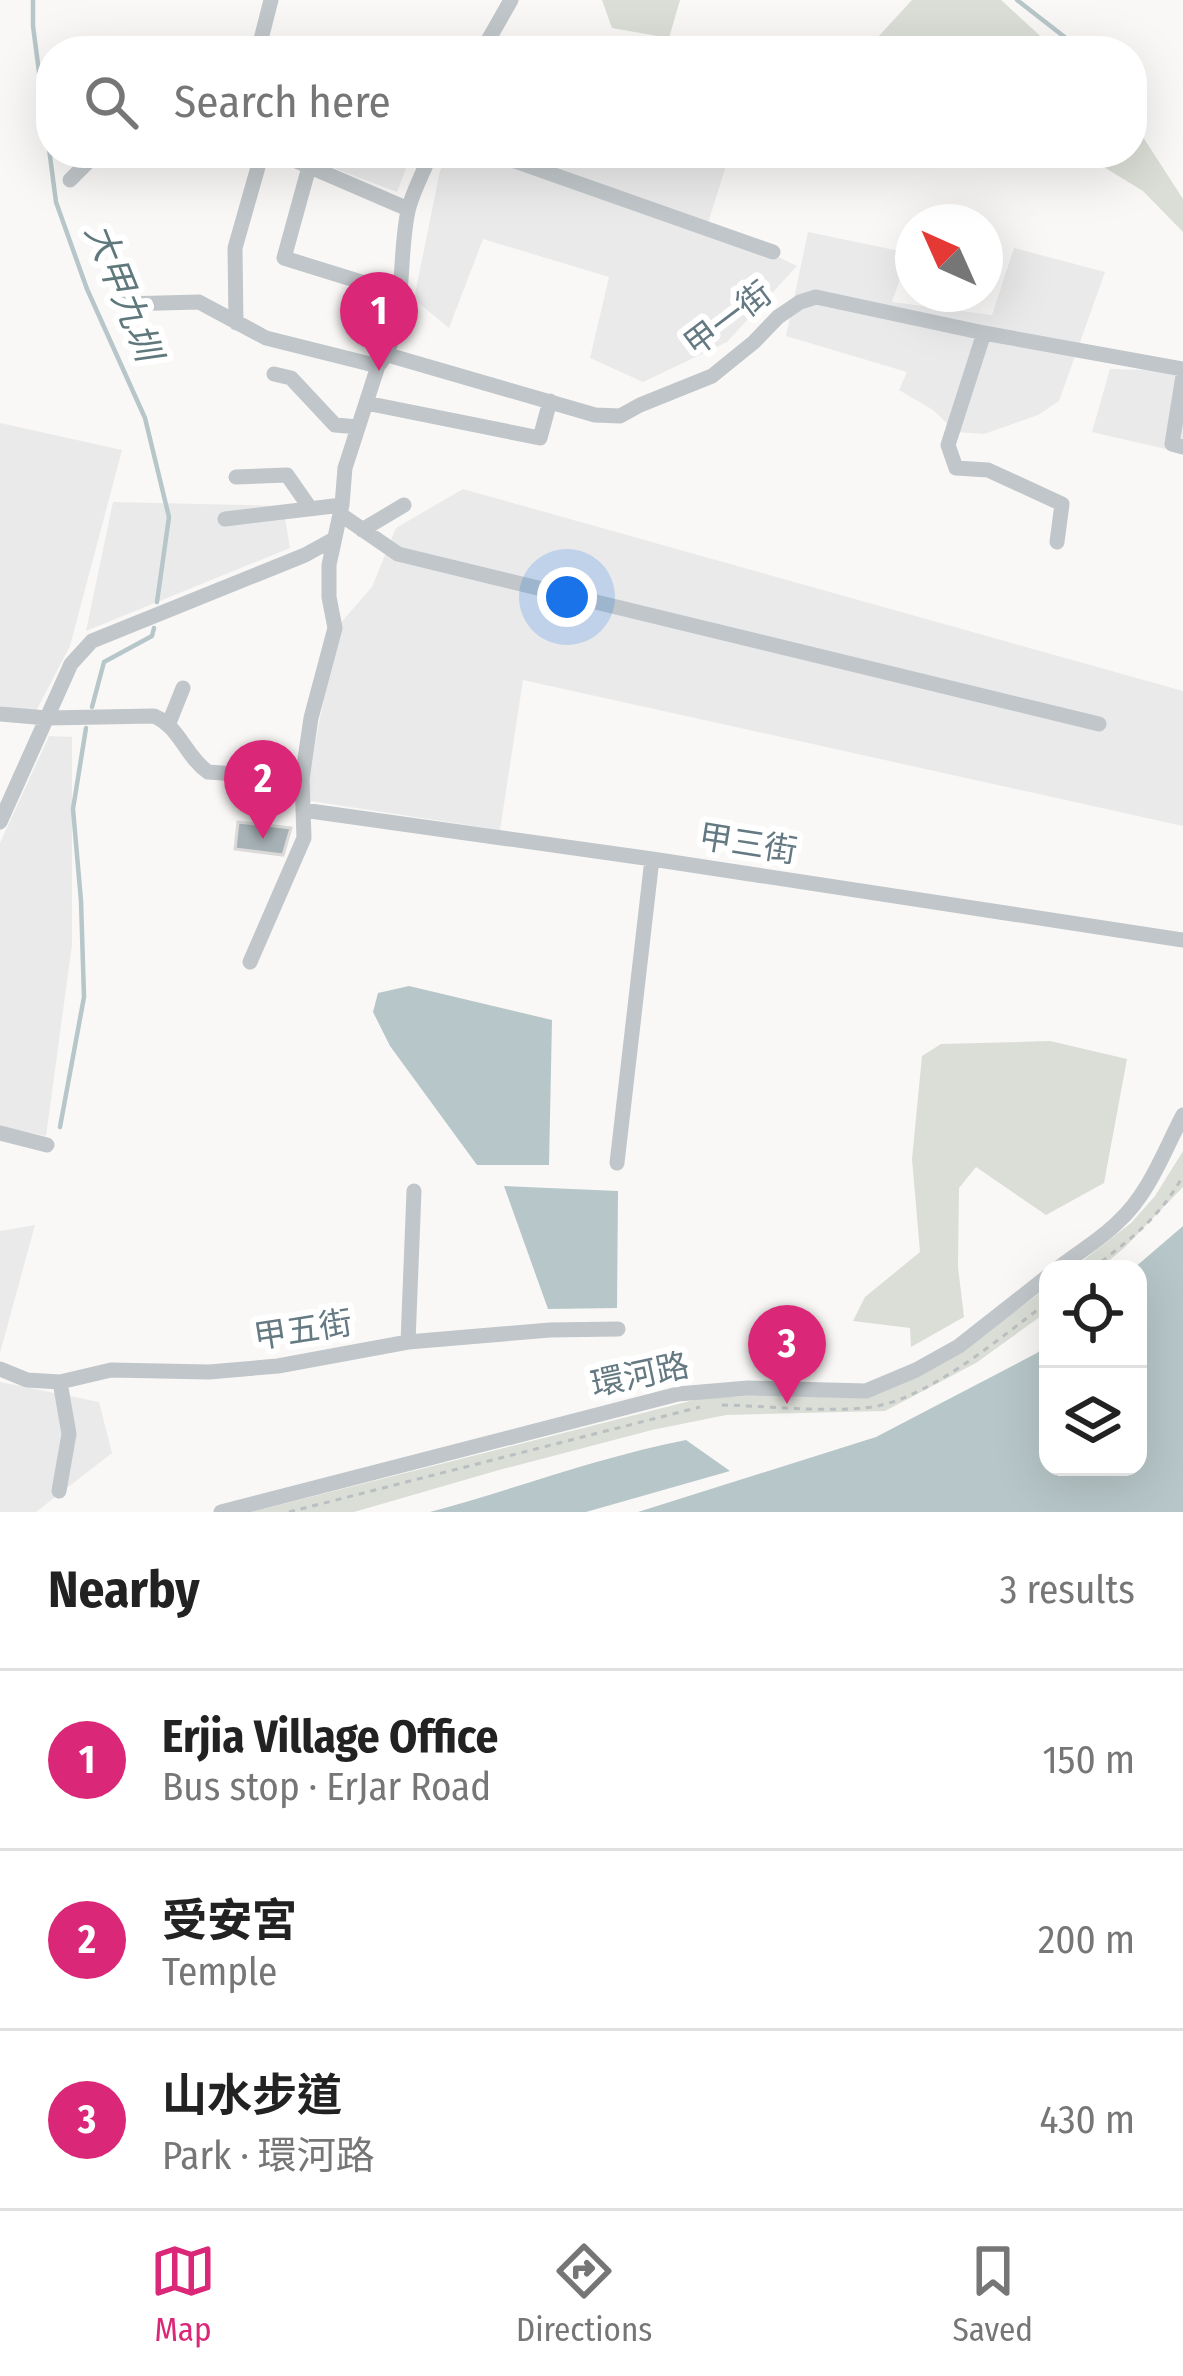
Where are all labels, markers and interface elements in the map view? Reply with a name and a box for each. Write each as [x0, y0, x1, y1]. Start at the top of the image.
search box [36, 36, 1147, 168]
icon: search [78, 69, 144, 135]
text: Search here [174, 75, 391, 129]
north arrow [895, 204, 1003, 312]
water label: 大甲九圳 [76, 217, 172, 372]
pin: 1 [340, 272, 418, 371]
street label: 甲一街 [676, 273, 780, 365]
your location [537, 567, 597, 627]
pin: 2 [224, 740, 302, 839]
street label: 甲三街 [696, 817, 800, 871]
map controls [1039, 1260, 1147, 1476]
button: locate [1039, 1260, 1147, 1368]
street label: 甲五街 [251, 1303, 355, 1357]
pin: 3 [748, 1305, 826, 1404]
street label: 環河路 [587, 1345, 693, 1405]
button: layers [1039, 1368, 1147, 1476]
text: Nearby [48, 1559, 200, 1621]
text: 3 results [1000, 1567, 1135, 1613]
text: Erjia Village Office [162, 1710, 498, 1764]
text: 1 [79, 1737, 95, 1783]
text: 150 m [1042, 1737, 1135, 1783]
text: Bus stop · ErJar Road [162, 1764, 491, 1810]
text: 受安宮 [162, 1894, 297, 1948]
text: 2 [78, 1917, 96, 1963]
text: 200 m [1038, 1917, 1135, 1963]
text: Temple [162, 1949, 277, 1995]
text: 山水步道 [162, 2069, 342, 2123]
text: 3 [78, 2097, 96, 2143]
text: 430 m [1040, 2097, 1135, 2143]
text: Park · 環河路 [162, 2133, 375, 2179]
tab: Map [150, 2238, 216, 2350]
tab: Directions [516, 2238, 652, 2350]
tab: Saved [952, 2238, 1033, 2350]

